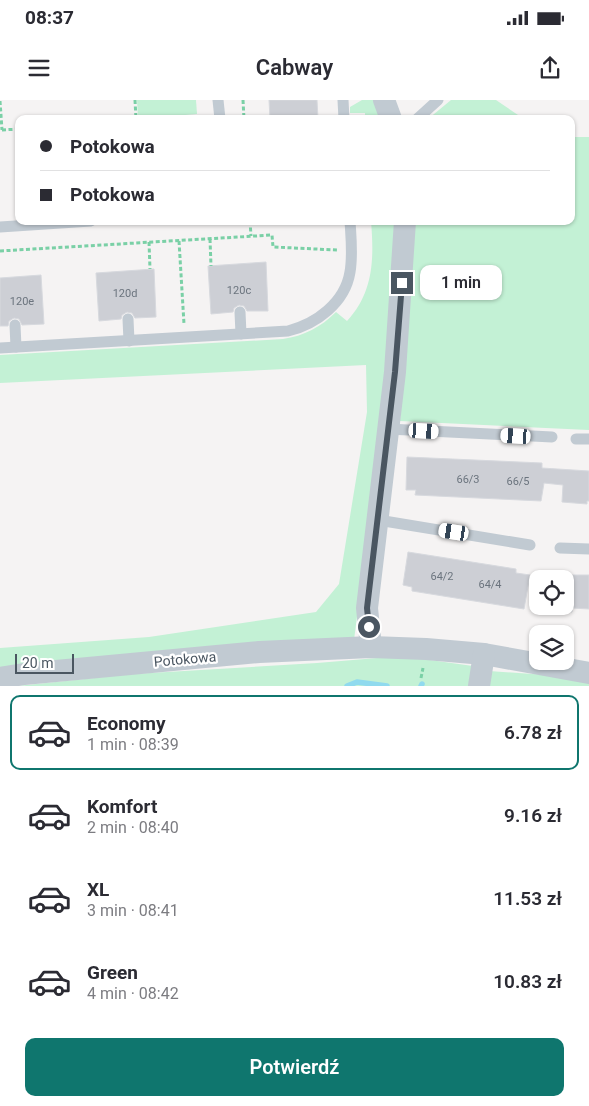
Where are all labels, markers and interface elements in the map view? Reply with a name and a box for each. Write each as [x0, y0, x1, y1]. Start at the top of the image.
text: 08:37 [25, 6, 74, 29]
icon: menu [25, 54, 53, 82]
icon: share [536, 54, 564, 82]
text: Cabway [256, 55, 333, 80]
text: Potokowa [70, 135, 155, 158]
text: Potokowa [70, 183, 155, 206]
callout: 1 min [420, 266, 502, 300]
route end [391, 272, 413, 294]
text: 1 min [441, 273, 481, 292]
house number: 120c [227, 284, 251, 297]
house number: 120d [113, 287, 137, 300]
house number: 120e [10, 295, 34, 308]
car [408, 423, 439, 439]
car [500, 428, 531, 444]
house number: 66/3 [456, 473, 480, 486]
house number: 66/5 [506, 475, 530, 488]
car [438, 522, 469, 542]
house number: 64/2 [430, 570, 454, 583]
map controls [529, 570, 574, 670]
button: locate [529, 570, 574, 615]
house number: 64/4 [478, 578, 502, 591]
route start [358, 616, 380, 638]
button: layers [529, 625, 574, 670]
street label: Potokowa [153, 648, 217, 670]
scale bar [15, 651, 74, 674]
text: 20 m [22, 655, 54, 671]
icon: car [27, 710, 72, 755]
text: Economy [87, 712, 166, 735]
text: 6.78 zł [504, 721, 562, 744]
text: 1 min · 08:39 [87, 735, 179, 754]
icon: car [27, 793, 72, 838]
text: Komfort [87, 795, 157, 818]
text: 9.16 zł [504, 804, 562, 827]
text: 2 min · 08:40 [87, 818, 179, 837]
icon: car [27, 876, 72, 921]
text: XL [87, 878, 109, 901]
text: 11.53 zł [493, 887, 562, 910]
text: 3 min · 08:41 [87, 901, 179, 920]
icon: car [27, 959, 72, 1004]
text: Green [87, 961, 138, 984]
text: 10.83 zł [493, 970, 562, 993]
text: 4 min · 08:42 [87, 984, 179, 1003]
button: Potwierdź [25, 1038, 564, 1096]

